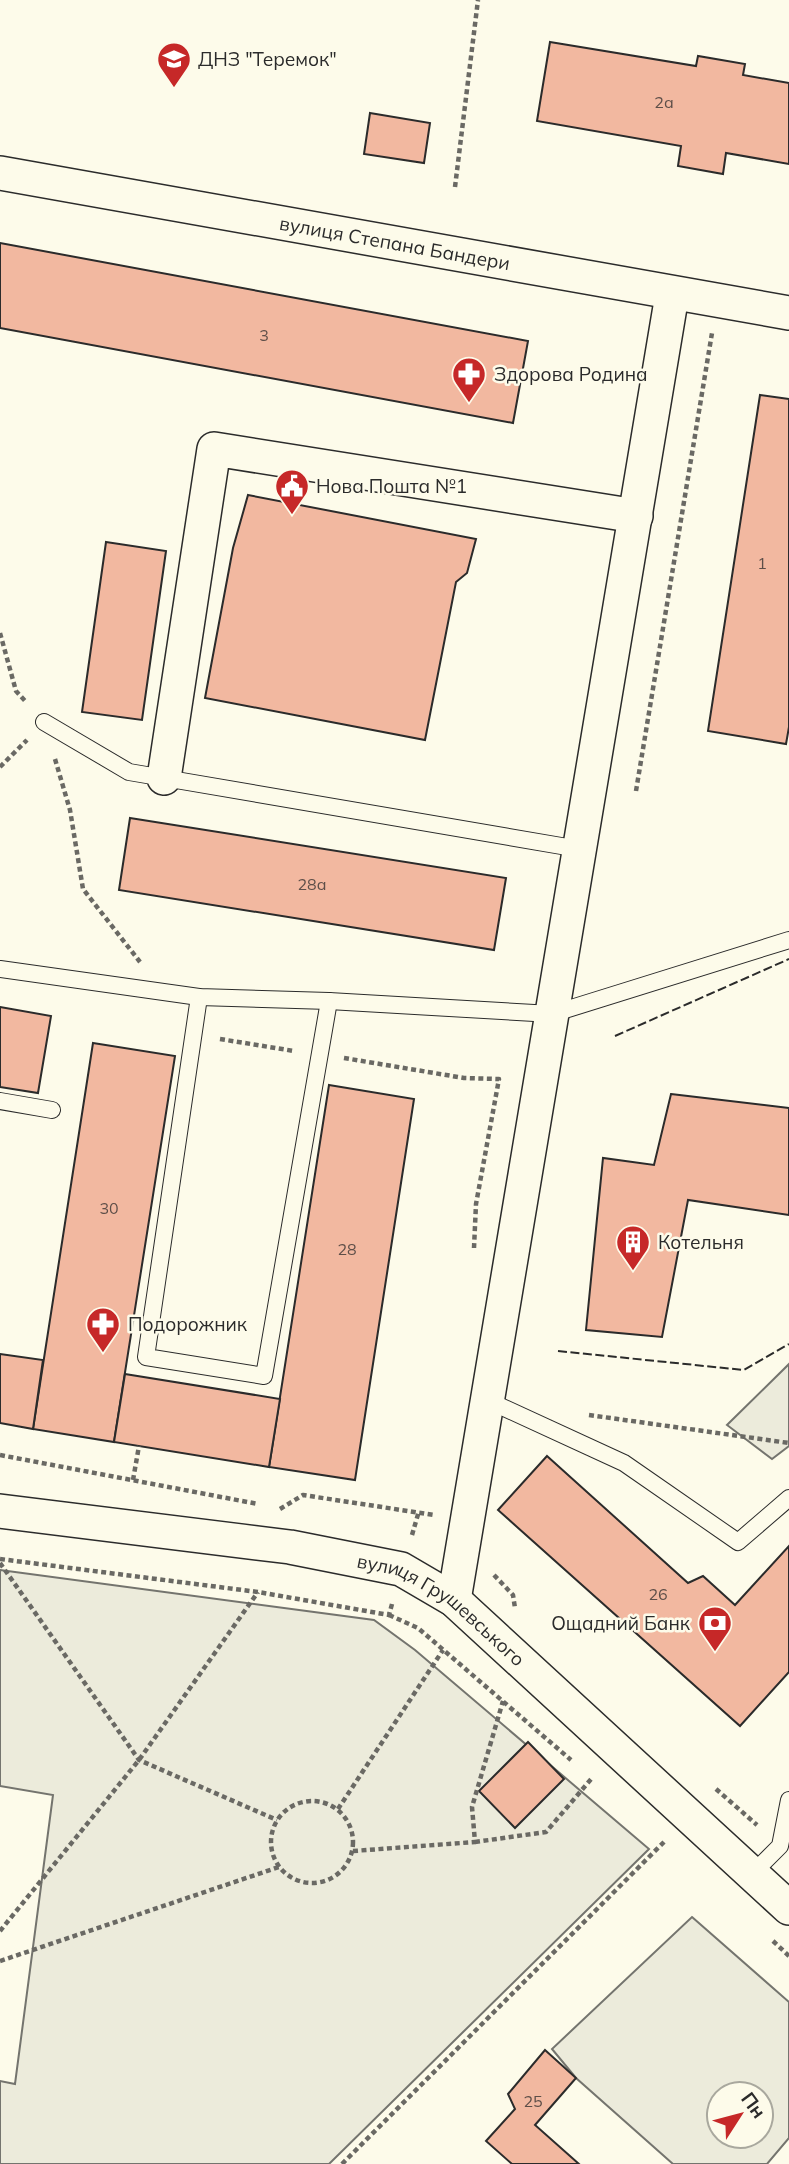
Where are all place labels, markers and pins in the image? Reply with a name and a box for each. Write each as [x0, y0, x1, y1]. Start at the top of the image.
school or university icon: ДНЗ "Теремок" [155, 40, 193, 89]
place label: ДНЗ "Теремок" [198, 47, 337, 71]
pharmacy icon: Здорова Родина [450, 355, 488, 404]
place label: Здорова Родина [494, 362, 648, 386]
public building icon: Нова Пошта №1 [273, 467, 311, 516]
place label: Нова Пошта №1 [316, 474, 467, 498]
building icon: Котельня [614, 1223, 652, 1272]
place label: Котельня [658, 1230, 744, 1254]
pharmacy icon: Подорожник [84, 1305, 122, 1354]
place label: Подорожник [128, 1312, 248, 1336]
bank icon: Ощадний Банк [696, 1604, 734, 1653]
place label: Ощадний Банк [551, 1611, 691, 1635]

